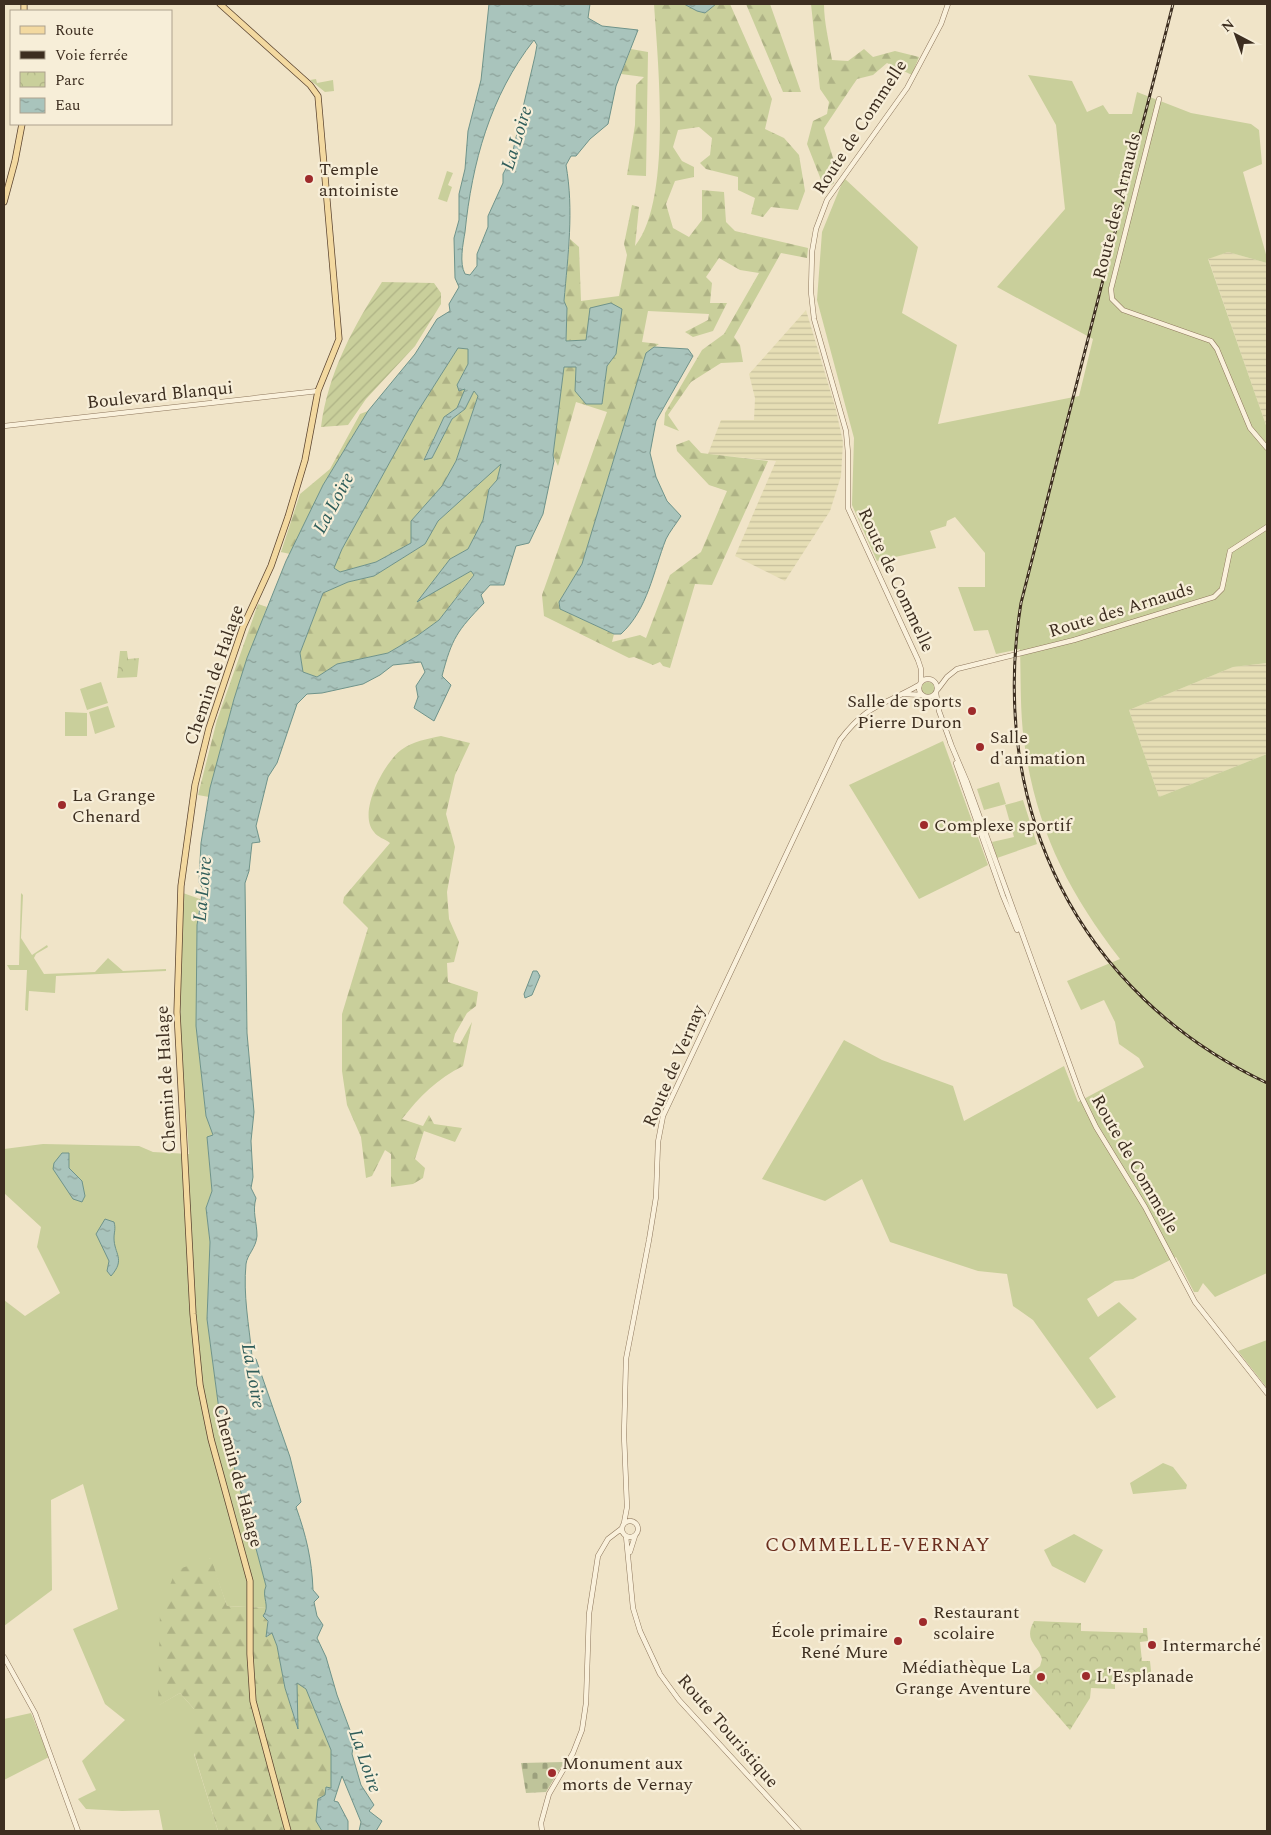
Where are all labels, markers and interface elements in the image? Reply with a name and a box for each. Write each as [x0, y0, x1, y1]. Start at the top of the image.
legend [10, 10, 172, 125]
north arrow [1211, 10, 1261, 60]
text: N [1217, 14, 1239, 37]
text: Route [55, 19, 94, 42]
text: Voie ferrée [55, 44, 128, 67]
street label: Route de Commelle [806, 54, 914, 200]
text: Parc [55, 69, 85, 92]
text: Eau [55, 94, 81, 117]
water label: La Loire [494, 102, 540, 174]
street label: Route des Arnauds [1086, 130, 1148, 282]
place label: Temple antoiniste [319, 156, 399, 204]
marker: Temple antoiniste [303, 173, 315, 185]
street label: Boulevard Blanqui [85, 374, 235, 416]
water label: La Loire [306, 467, 362, 539]
street label: Route de Commelle [851, 503, 941, 657]
street label: Route des Arnauds [1045, 575, 1197, 645]
street label: Chemin de Halage [177, 601, 251, 749]
place label: Salle de sports Pierre Duron [847, 688, 962, 736]
marker: Salle de sports Pierre Duron [966, 705, 978, 717]
place label: Salle d'animation [990, 724, 1086, 772]
marker: Salle d'animation [974, 741, 986, 753]
place label: La Grange Chenard [72, 782, 155, 830]
marker: La Grange Chenard [56, 799, 68, 811]
place label: Complexe sportif [934, 812, 1073, 839]
marker: Complexe sportif [918, 819, 930, 831]
water label: La Loire [186, 855, 220, 923]
street label: Route de Vernay [636, 999, 712, 1131]
street label: Chemin de Halage [149, 1005, 183, 1153]
street label: Route de Commelle [1084, 1090, 1186, 1238]
water label: La Loire [233, 1341, 273, 1411]
street label: Chemin de Halage [206, 1401, 270, 1551]
district label: COMMELLE-VERNAY [765, 1530, 991, 1560]
place label: Restaurant scolaire [933, 1599, 1019, 1647]
marker: Restaurant scolaire [917, 1616, 929, 1628]
place label: École primaire René Mure [771, 1618, 888, 1666]
place label: Intermarché [1162, 1632, 1261, 1659]
marker: École primaire René Mure [892, 1635, 904, 1647]
marker: Intermarché [1146, 1639, 1158, 1651]
place label: Médiathèque La Grange Aventure [895, 1654, 1031, 1702]
place label: L'Esplanade [1096, 1663, 1194, 1690]
street label: Route Touristique [671, 1668, 785, 1794]
marker: L'Esplanade [1080, 1670, 1092, 1682]
marker: Médiathèque La Grange Aventure [1035, 1671, 1047, 1683]
water label: La Loire [341, 1725, 389, 1797]
place label: Monument aux morts de Vernay [562, 1750, 694, 1798]
marker: Monument aux morts de Vernay [546, 1767, 558, 1779]

